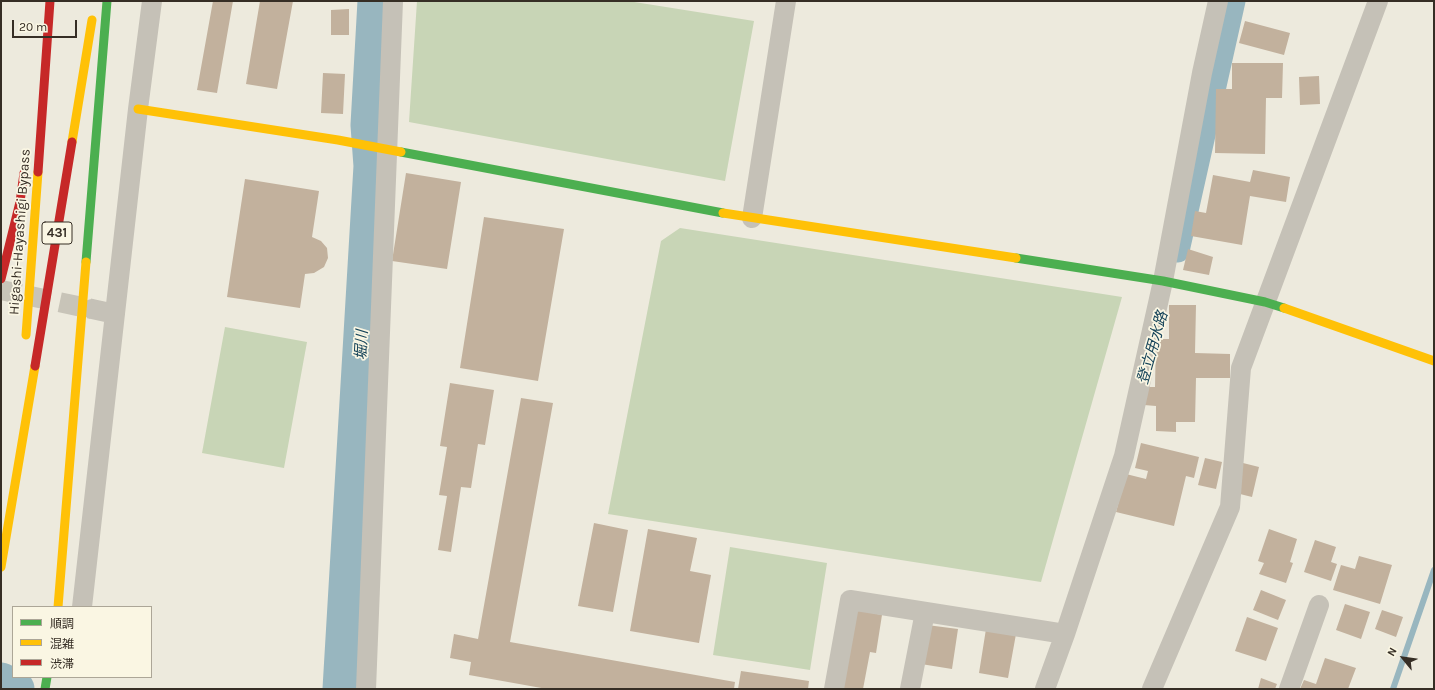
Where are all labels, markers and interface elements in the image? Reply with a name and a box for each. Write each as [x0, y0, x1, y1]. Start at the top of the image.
scale bar [14, 12, 79, 38]
text: 20 m [19, 20, 47, 34]
street label: Higashi-Hayashigi Bypass [6, 148, 34, 316]
road number: 431 [42, 222, 72, 244]
water label: 登立用水路 [1134, 309, 1172, 387]
water label: 堀川 [352, 330, 372, 360]
legend [12, 606, 152, 678]
text: 順調 [50, 617, 74, 631]
text: 混雑 [50, 637, 74, 651]
north arrow [1383, 638, 1423, 678]
text: N [1384, 645, 1400, 659]
text: 渋滞 [50, 657, 74, 671]

